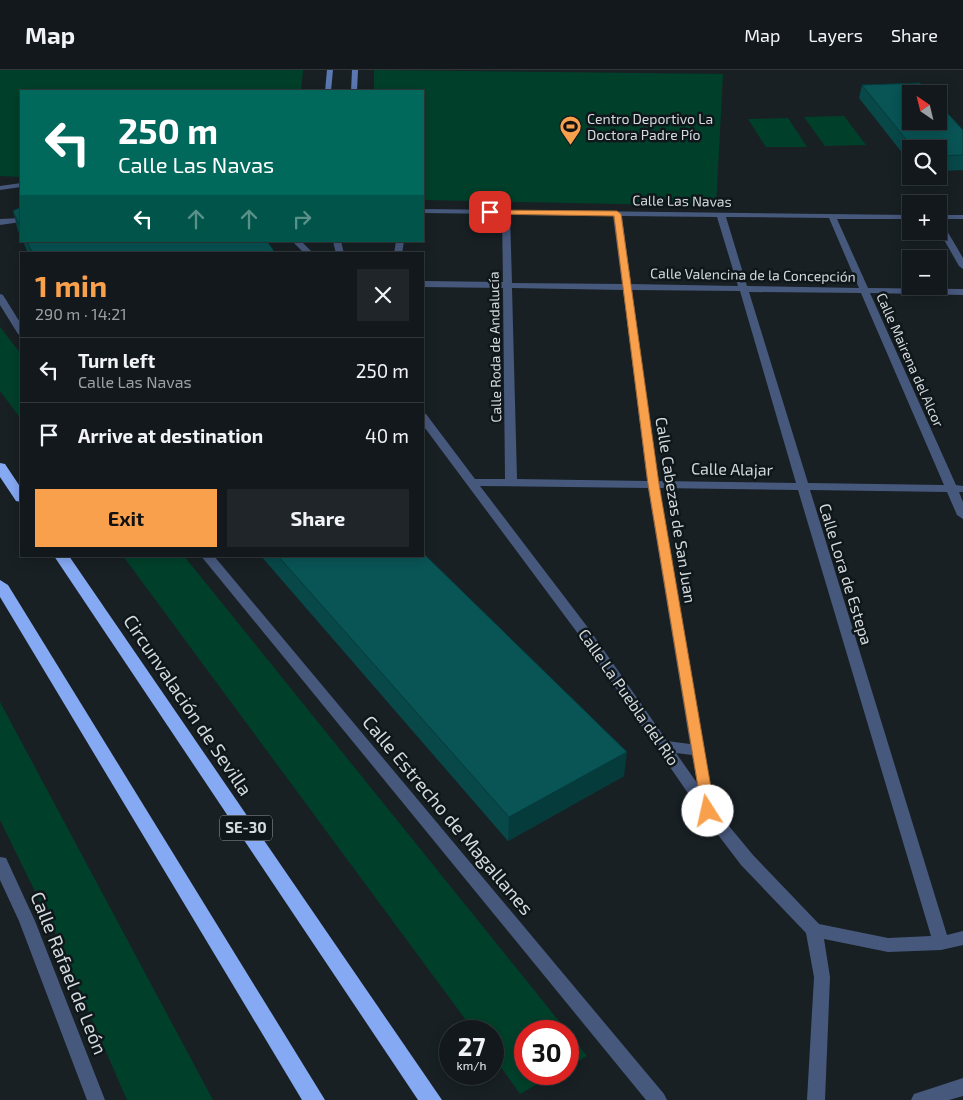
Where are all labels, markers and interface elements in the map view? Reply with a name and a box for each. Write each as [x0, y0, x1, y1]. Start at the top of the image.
text: Map [25, 20, 75, 49]
text: Map [744, 24, 780, 46]
text: Layers [808, 24, 863, 46]
text: Share [891, 24, 938, 46]
north arrow [902, 85, 948, 130]
map controls [902, 85, 947, 295]
text: 250 m [118, 109, 218, 151]
icon: left [35, 110, 100, 175]
place label: Centro Deportivo La Doctora Padre Pío [587, 110, 713, 143]
sports icon: Centro Deportivo La Doctora Padre Pío [559, 115, 583, 146]
button: search [902, 140, 947, 185]
text: Calle Las Navas [118, 151, 274, 177]
pin [469, 191, 511, 233]
street label: Calle Las Navas [632, 191, 732, 210]
button: + [902, 195, 947, 240]
icon: arrive [476, 198, 504, 226]
icon: left [129, 205, 157, 233]
icon: ahead [182, 205, 210, 233]
icon: ahead [235, 205, 263, 233]
icon: right [288, 205, 316, 233]
button: − [902, 250, 947, 295]
street label: Calle Valencina de la Concepción [650, 264, 856, 285]
text: 1 min [35, 267, 107, 303]
button: close [357, 269, 409, 321]
street label: Calle Roda de Andalucía [485, 271, 504, 423]
street label: Calle Mairena del Alcor [873, 290, 948, 430]
text: 290 m · 14:21 [35, 304, 127, 323]
text: Turn left [78, 349, 155, 372]
icon: left [35, 356, 63, 384]
text: 250 m [356, 359, 409, 382]
text: Calle Las Navas [78, 372, 192, 391]
street label: Calle Cabezas de San Juan [652, 416, 701, 604]
icon: arrive [35, 421, 63, 449]
text: Arrive at destination [78, 424, 263, 447]
text: 40 m [365, 424, 409, 447]
street label: Calle Alajar [691, 458, 774, 480]
button: Exit [35, 489, 217, 547]
button: Share [227, 489, 409, 547]
street label: Calle Lora de Estepa [816, 501, 877, 647]
street label: Circunvalación de Sevilla [119, 610, 258, 800]
street label: Calle La Puebla del Rio [575, 625, 684, 769]
street label: Calle Estrecho de Magallanes [358, 710, 539, 919]
position arrow [681, 784, 733, 836]
road number: SE-30 [220, 816, 272, 840]
street label: Calle Rafael de León [26, 888, 113, 1058]
speed limit sign: 30 [514, 1020, 579, 1085]
text: 27 [458, 1031, 485, 1061]
text: km/h [457, 1058, 486, 1072]

